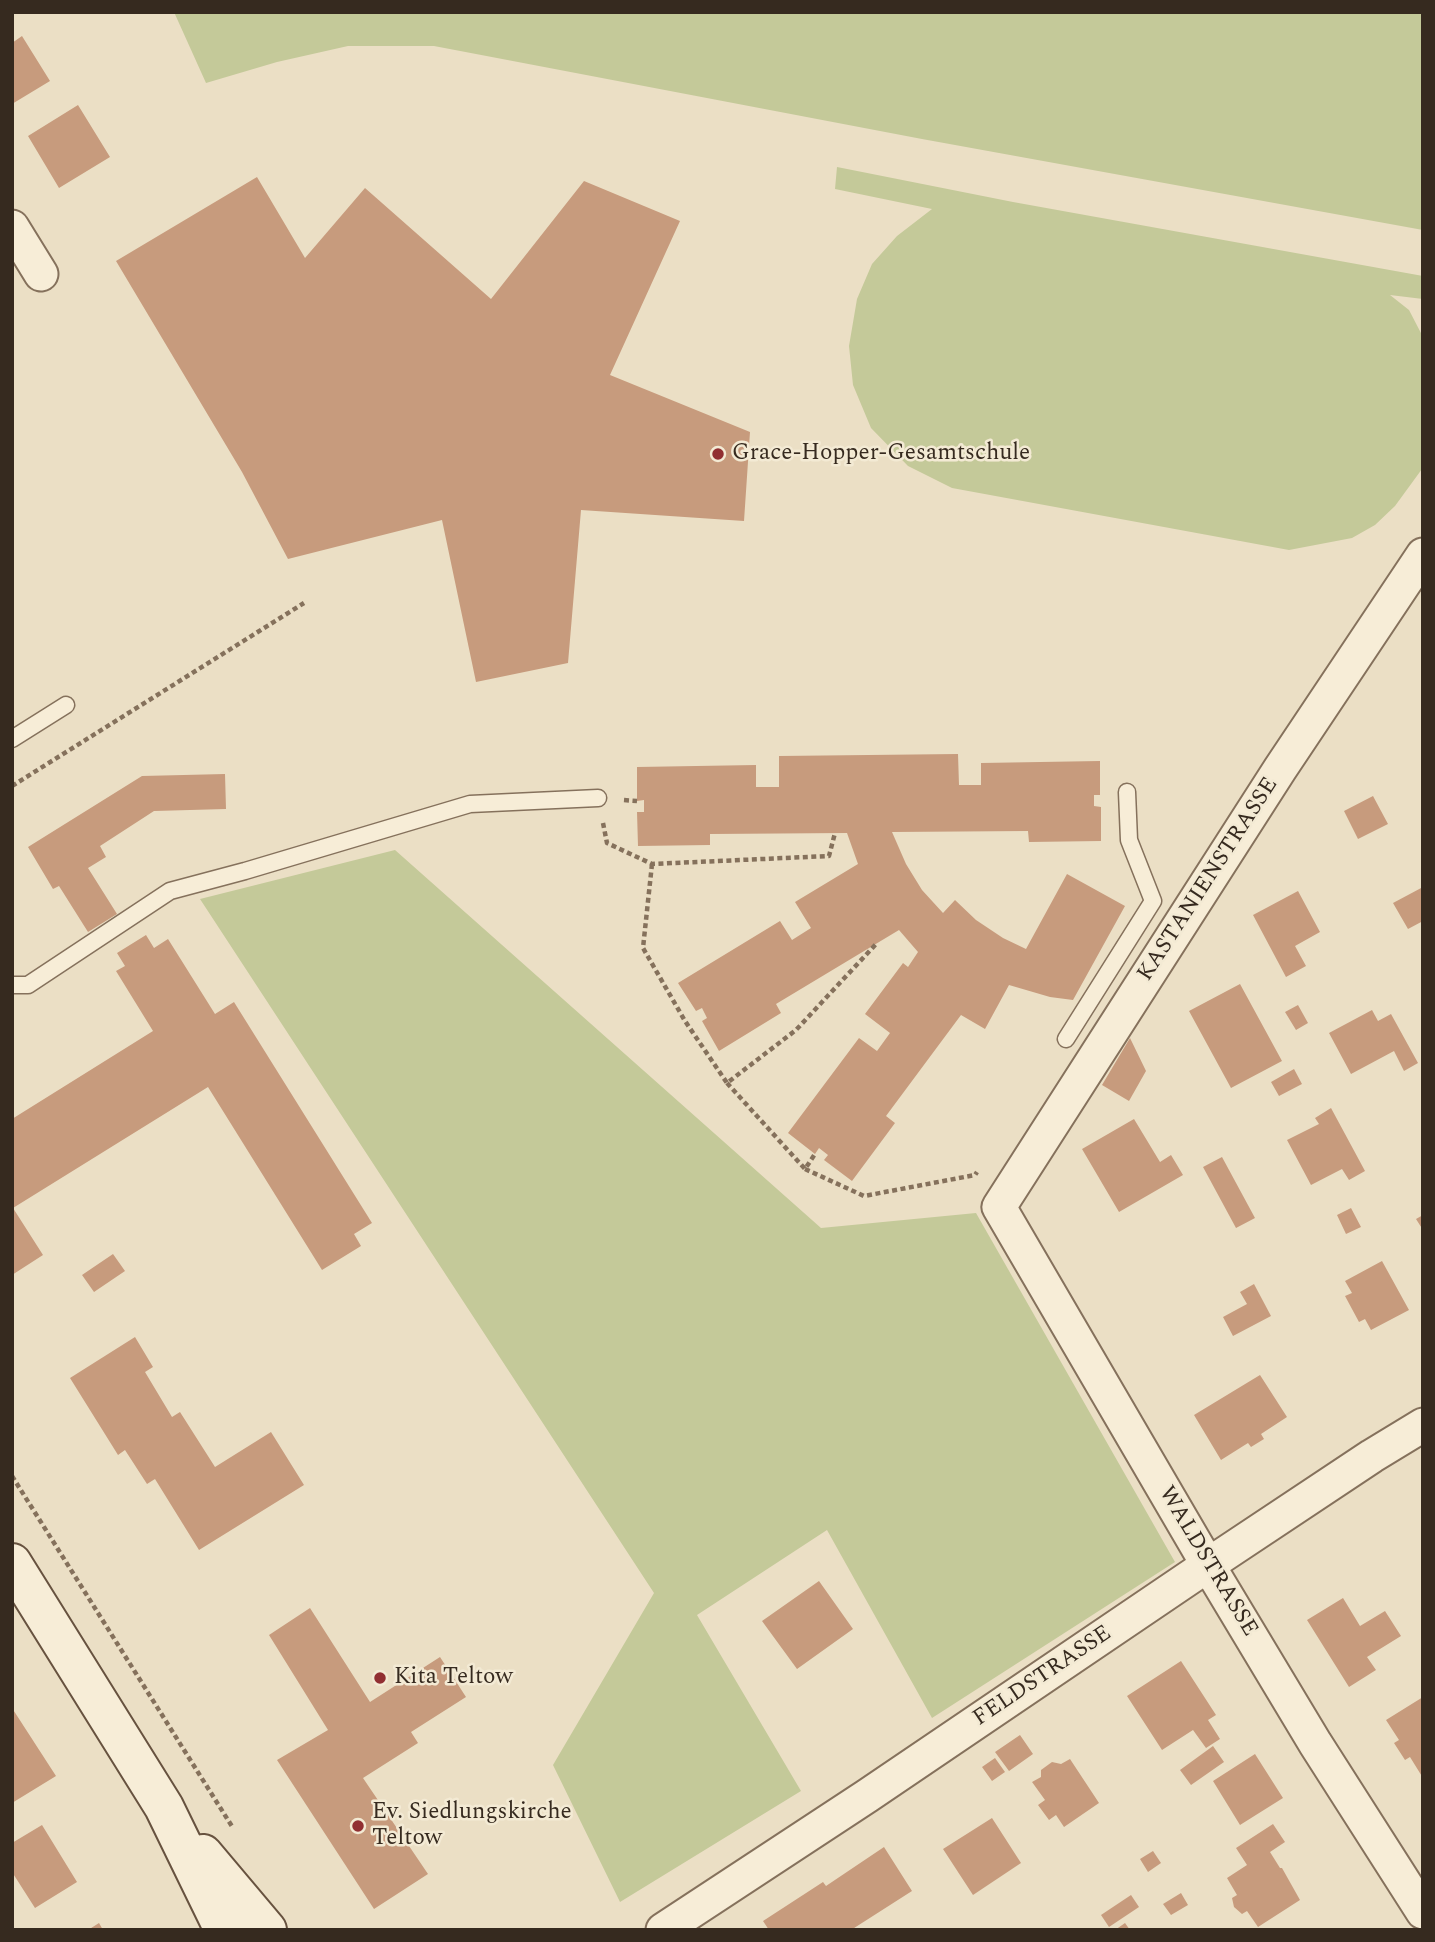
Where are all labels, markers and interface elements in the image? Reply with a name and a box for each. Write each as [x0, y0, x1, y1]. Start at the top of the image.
place label: Grace-Hopper-Gesamtschule [732, 440, 1030, 468]
marker: Grace-Hopper-Gesamtschule [710, 446, 726, 462]
street label: KASTANIENSTRASSE [1133, 773, 1285, 987]
street label: WALDSTRASSE [1151, 1482, 1263, 1642]
street label: FELDSTRASSE [969, 1621, 1117, 1733]
place label: Kita Teltow [394, 1664, 513, 1692]
marker: Kita Teltow [372, 1670, 388, 1686]
place label: Ev. Siedlungskirche Teltow [372, 1799, 572, 1853]
marker: Ev. Siedlungskirche Teltow [350, 1818, 366, 1834]

